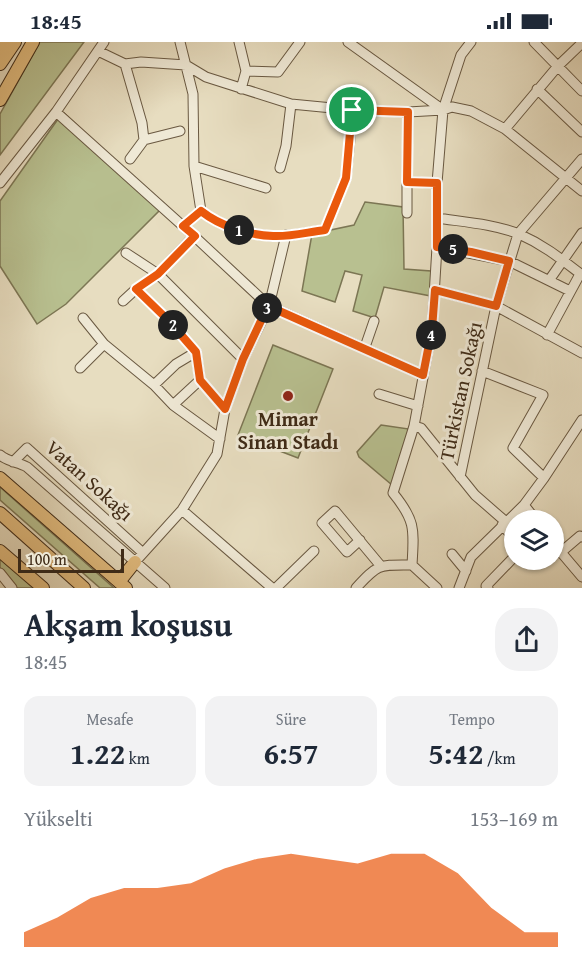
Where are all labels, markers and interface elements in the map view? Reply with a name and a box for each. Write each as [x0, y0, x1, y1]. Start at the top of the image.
text: 18:45 [30, 5, 82, 37]
pin [326, 84, 377, 135]
icon: arrive [335, 93, 368, 126]
pin: 1 [224, 215, 254, 245]
text: 1 [235, 218, 243, 242]
pin: 5 [438, 234, 468, 264]
text: 5 [449, 237, 457, 261]
pin: 3 [252, 293, 282, 323]
text: 3 [263, 296, 271, 320]
pin: 2 [158, 310, 188, 340]
text: 2 [169, 313, 177, 337]
street label: Türkistan Sokağı [431, 319, 489, 463]
pin: 4 [416, 320, 446, 350]
text: 4 [427, 323, 435, 347]
marker: Mimar Sinan Stadı [281, 389, 295, 403]
place label: Mimar Sinan Stadı [238, 404, 339, 456]
street label: Vatan Sokağı [40, 433, 140, 527]
map controls [504, 510, 564, 570]
button: layers [504, 510, 564, 570]
scale bar [18, 546, 124, 574]
text: 100 m [27, 547, 67, 571]
text: Akşam koşusu [24, 600, 232, 648]
button: share [495, 608, 558, 671]
text: 18:45 [24, 647, 67, 676]
text: Mesafe [86, 707, 134, 731]
text: Süre [276, 707, 306, 731]
text: Tempo [449, 707, 495, 731]
text: 1.22 [70, 731, 125, 775]
text: 6:57 [263, 731, 319, 775]
text: 5:42 [428, 731, 483, 775]
text: km [125, 746, 150, 770]
text: /km [483, 746, 516, 770]
text: Yükselti [24, 804, 93, 833]
text: 153–169 m [470, 804, 558, 833]

